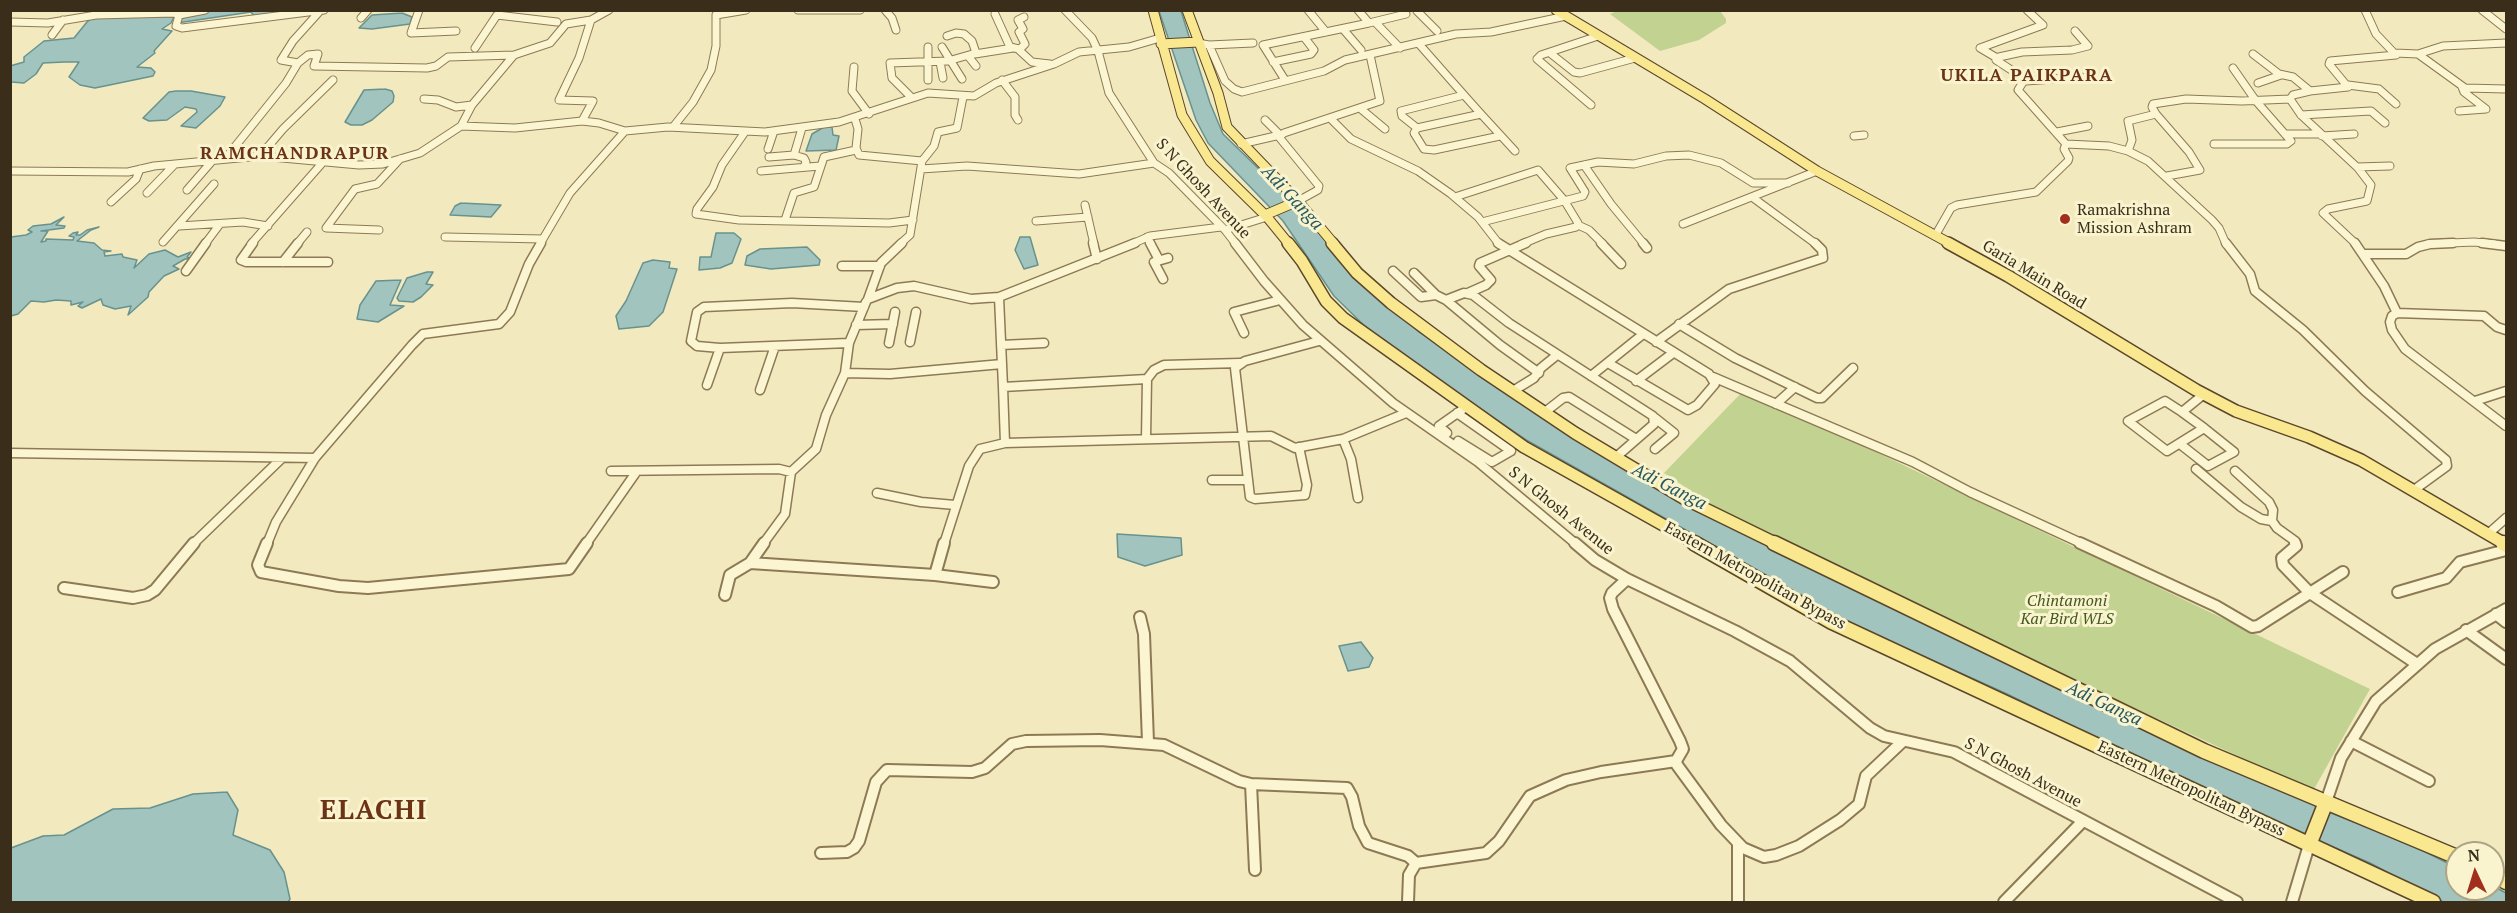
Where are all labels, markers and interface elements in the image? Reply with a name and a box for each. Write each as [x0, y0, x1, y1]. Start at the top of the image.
district label: UKILA PAIKPARA [1940, 65, 2114, 87]
street label: S N Ghosh Avenue [1152, 135, 1254, 243]
district label: RAMCHANDRAPUR [200, 143, 390, 165]
water label: Adi Ganga [1257, 161, 1327, 235]
place label: Ramakrishna Mission Ashram [2077, 200, 2192, 238]
marker: Ramakrishna Mission Ashram [2058, 212, 2072, 226]
street label: Garia Main Road [1979, 236, 2089, 314]
water label: Adi Ganga [1628, 459, 1710, 515]
street label: S N Ghosh Avenue [1504, 463, 1618, 559]
street label: Eastern Metropolitan Bypass [1661, 518, 1849, 634]
park label: Chintamoni Kar Bird WLS [2020, 591, 2114, 629]
water label: Adi Ganga [2063, 677, 2145, 731]
street label: S N Ghosh Avenue [1961, 734, 2085, 812]
street label: Eastern Metropolitan Bypass [2094, 737, 2288, 841]
district label: ELACHI [320, 795, 428, 827]
north arrow [2445, 841, 2505, 901]
text: N [2467, 844, 2481, 866]

